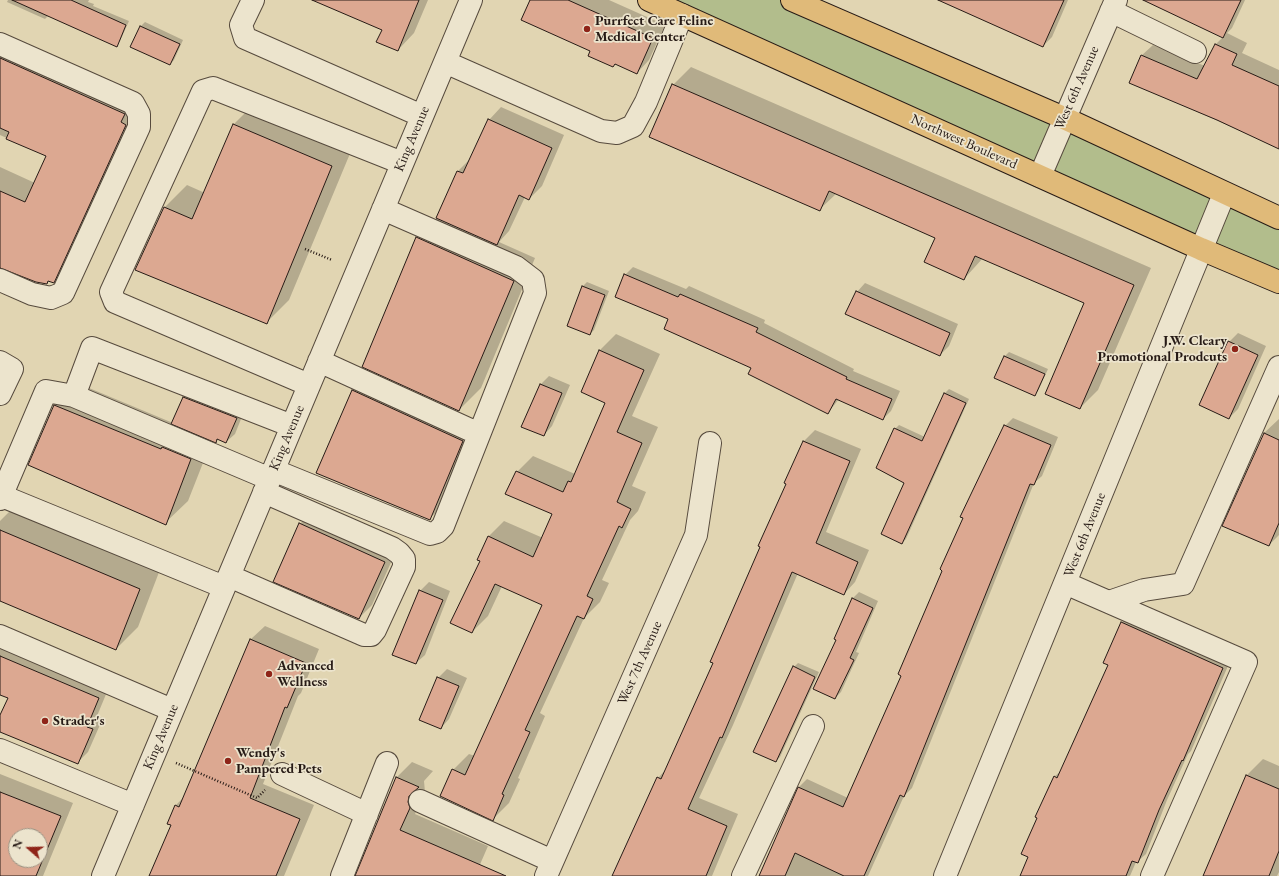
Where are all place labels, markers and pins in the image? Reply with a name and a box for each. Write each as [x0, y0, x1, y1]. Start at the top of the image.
place label: Purrfect Care Feline Medical Center [595, 13, 713, 46]
marker: Purrfect Care Feline Medical Center [582, 24, 592, 34]
place label: J.W. Cleary Promotional Prodcuts [1097, 333, 1227, 366]
marker: J.W. Cleary Promotional Prodcuts [1230, 344, 1240, 354]
place label: Advanced Wellness [277, 658, 334, 690]
marker: Advanced Wellness [264, 669, 274, 679]
place label: Strader's [53, 713, 105, 729]
marker: Strader's [40, 716, 50, 726]
place label: Wendy's Pampered Pets [236, 745, 322, 778]
marker: Wendy's Pampered Pets [223, 756, 233, 766]

